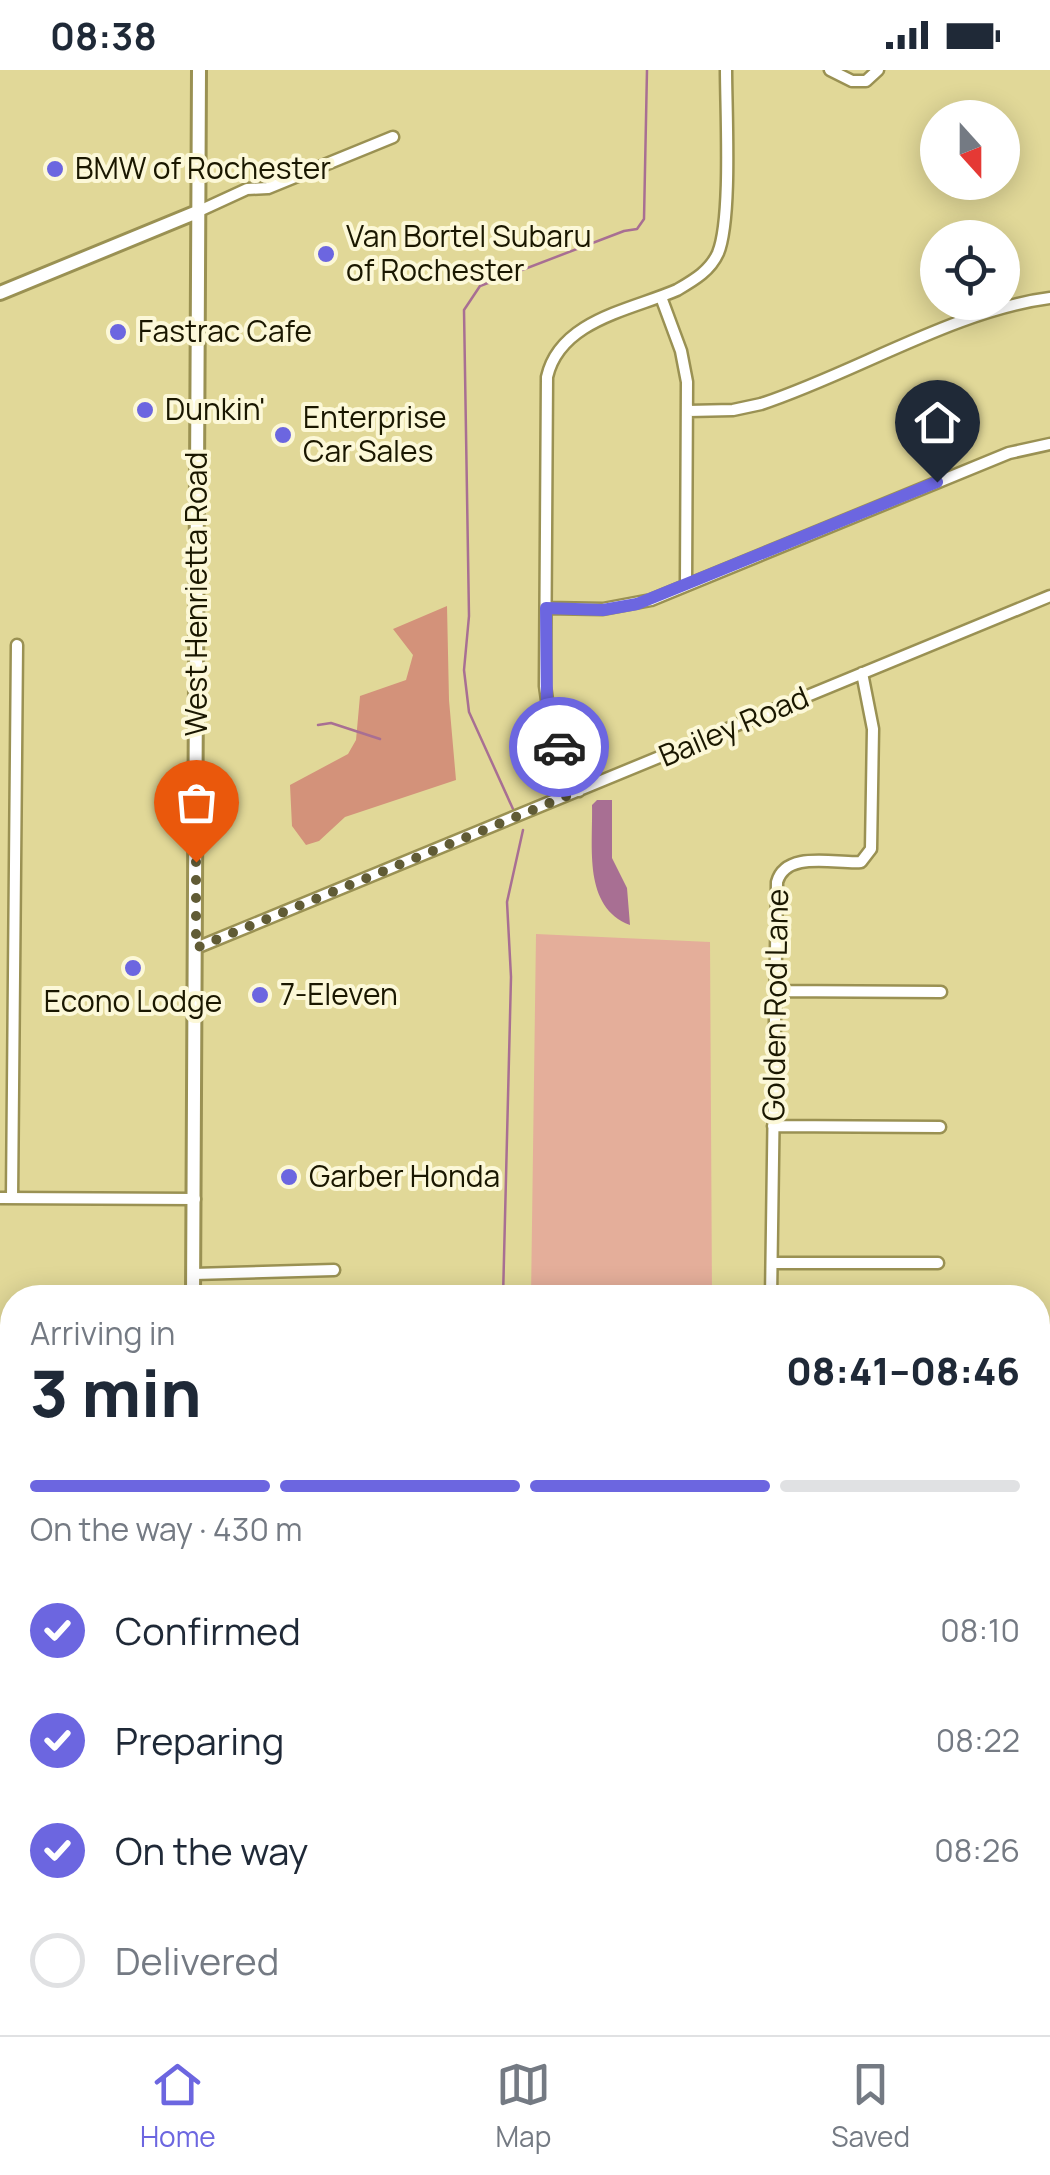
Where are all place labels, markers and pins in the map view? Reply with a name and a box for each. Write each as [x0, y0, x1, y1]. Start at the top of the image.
place label: BMW of Rochester [75, 147, 331, 188]
marker: BMW of Rochester [44, 158, 66, 180]
place label: Van Bortel Subaru of Rochester [346, 215, 592, 290]
marker: Van Bortel Subaru of Rochester [315, 243, 337, 265]
place label: Fastrac Cafe [138, 310, 312, 351]
marker: Fastrac Cafe [107, 321, 129, 343]
pin [895, 380, 980, 483]
place label: Dunkin' [165, 388, 266, 429]
place label: Enterprise Car Sales [303, 396, 447, 471]
marker: Dunkin' [134, 399, 156, 421]
marker: Enterprise Car Sales [272, 424, 294, 446]
pin [154, 760, 239, 863]
marker: Econo Lodge [122, 957, 144, 979]
place label: 7-Eleven [280, 973, 398, 1014]
place label: Econo Lodge [44, 980, 222, 1021]
marker: 7-Eleven [249, 984, 271, 1006]
place label: Garber Honda [309, 1155, 500, 1196]
marker: Garber Honda [278, 1166, 300, 1188]

